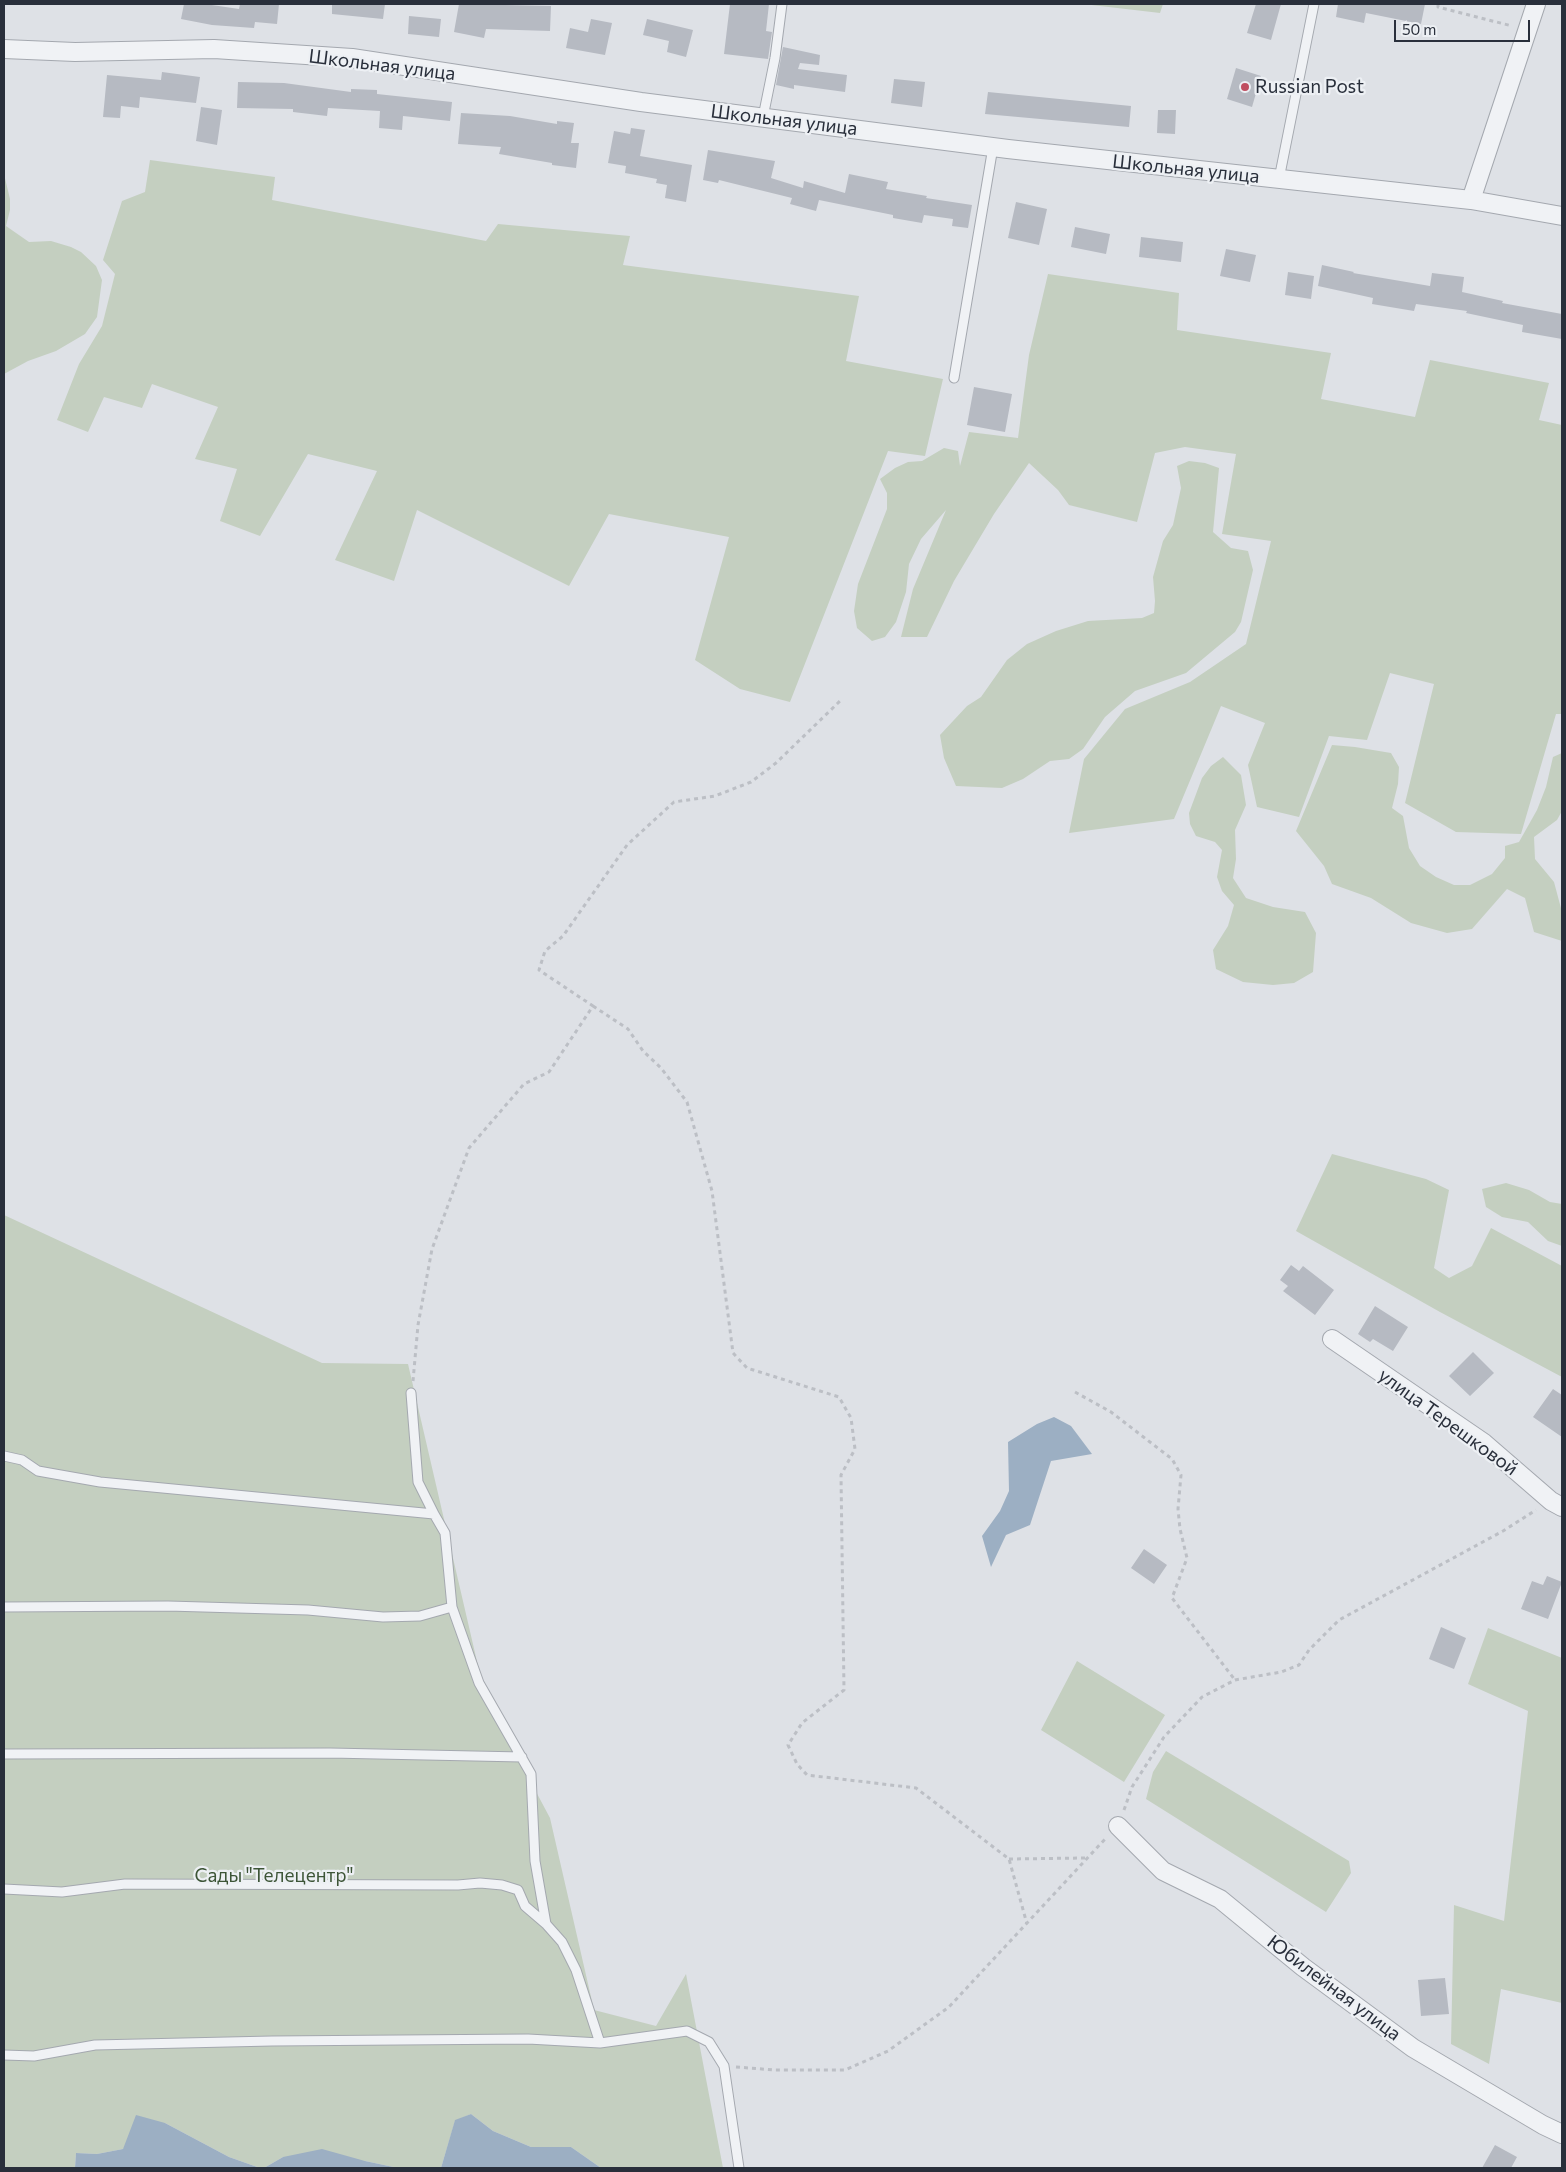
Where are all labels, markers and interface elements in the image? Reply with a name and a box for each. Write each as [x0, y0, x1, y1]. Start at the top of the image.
scale bar [1396, 10, 1532, 42]
text: 50 m [1402, 20, 1436, 38]
street label: Школьная улица [307, 45, 457, 85]
place label: Russian Post [1255, 76, 1364, 98]
marker: Russian Post [1239, 81, 1251, 93]
street label: Школьная улица [709, 100, 859, 140]
street label: Школьная улица [1111, 150, 1261, 188]
street label: улица Терешковой [1374, 1364, 1522, 1480]
park label: Сады "Телецентр" [194, 1865, 354, 1887]
street label: Юбилейная улица [1263, 1930, 1405, 2046]

